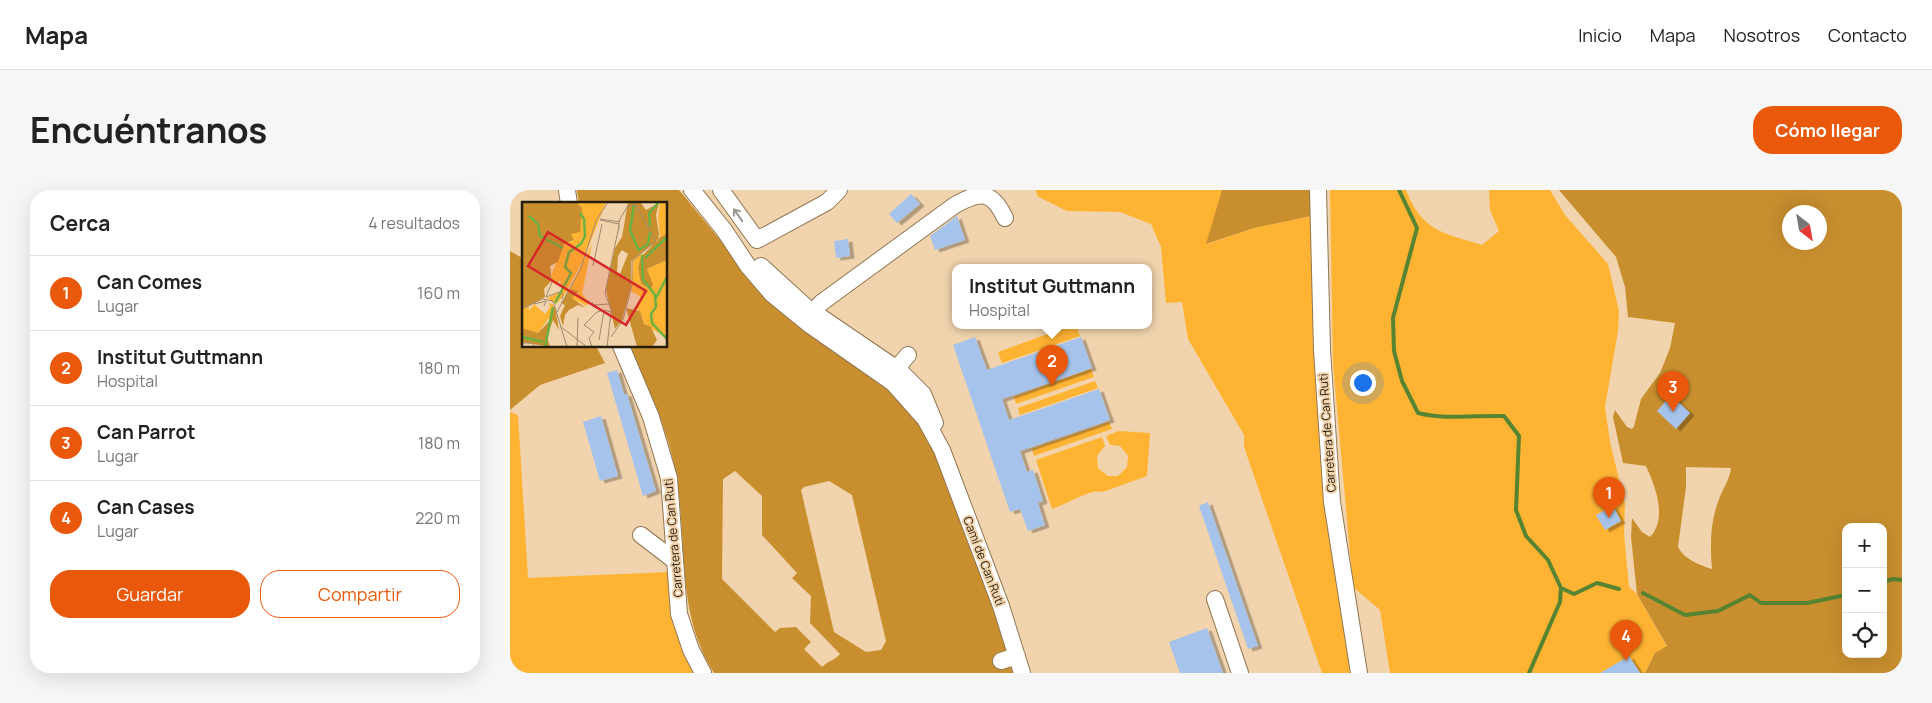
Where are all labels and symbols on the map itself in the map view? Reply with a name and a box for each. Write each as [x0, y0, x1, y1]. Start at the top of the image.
inset map [522, 202, 668, 348]
north arrow [1782, 205, 1827, 250]
one-way arrow [733, 209, 744, 222]
pin: 2 [1036, 345, 1068, 386]
your location [1350, 370, 1376, 396]
pin: 3 [1657, 371, 1689, 412]
street label: Carretera de Can Ruti [1314, 373, 1340, 493]
pin: 1 [1593, 477, 1625, 518]
street label: Carretera de Can Ruti [659, 478, 687, 598]
street label: Camí de Can Ruti [959, 514, 1009, 608]
pin: 4 [1610, 620, 1642, 661]

